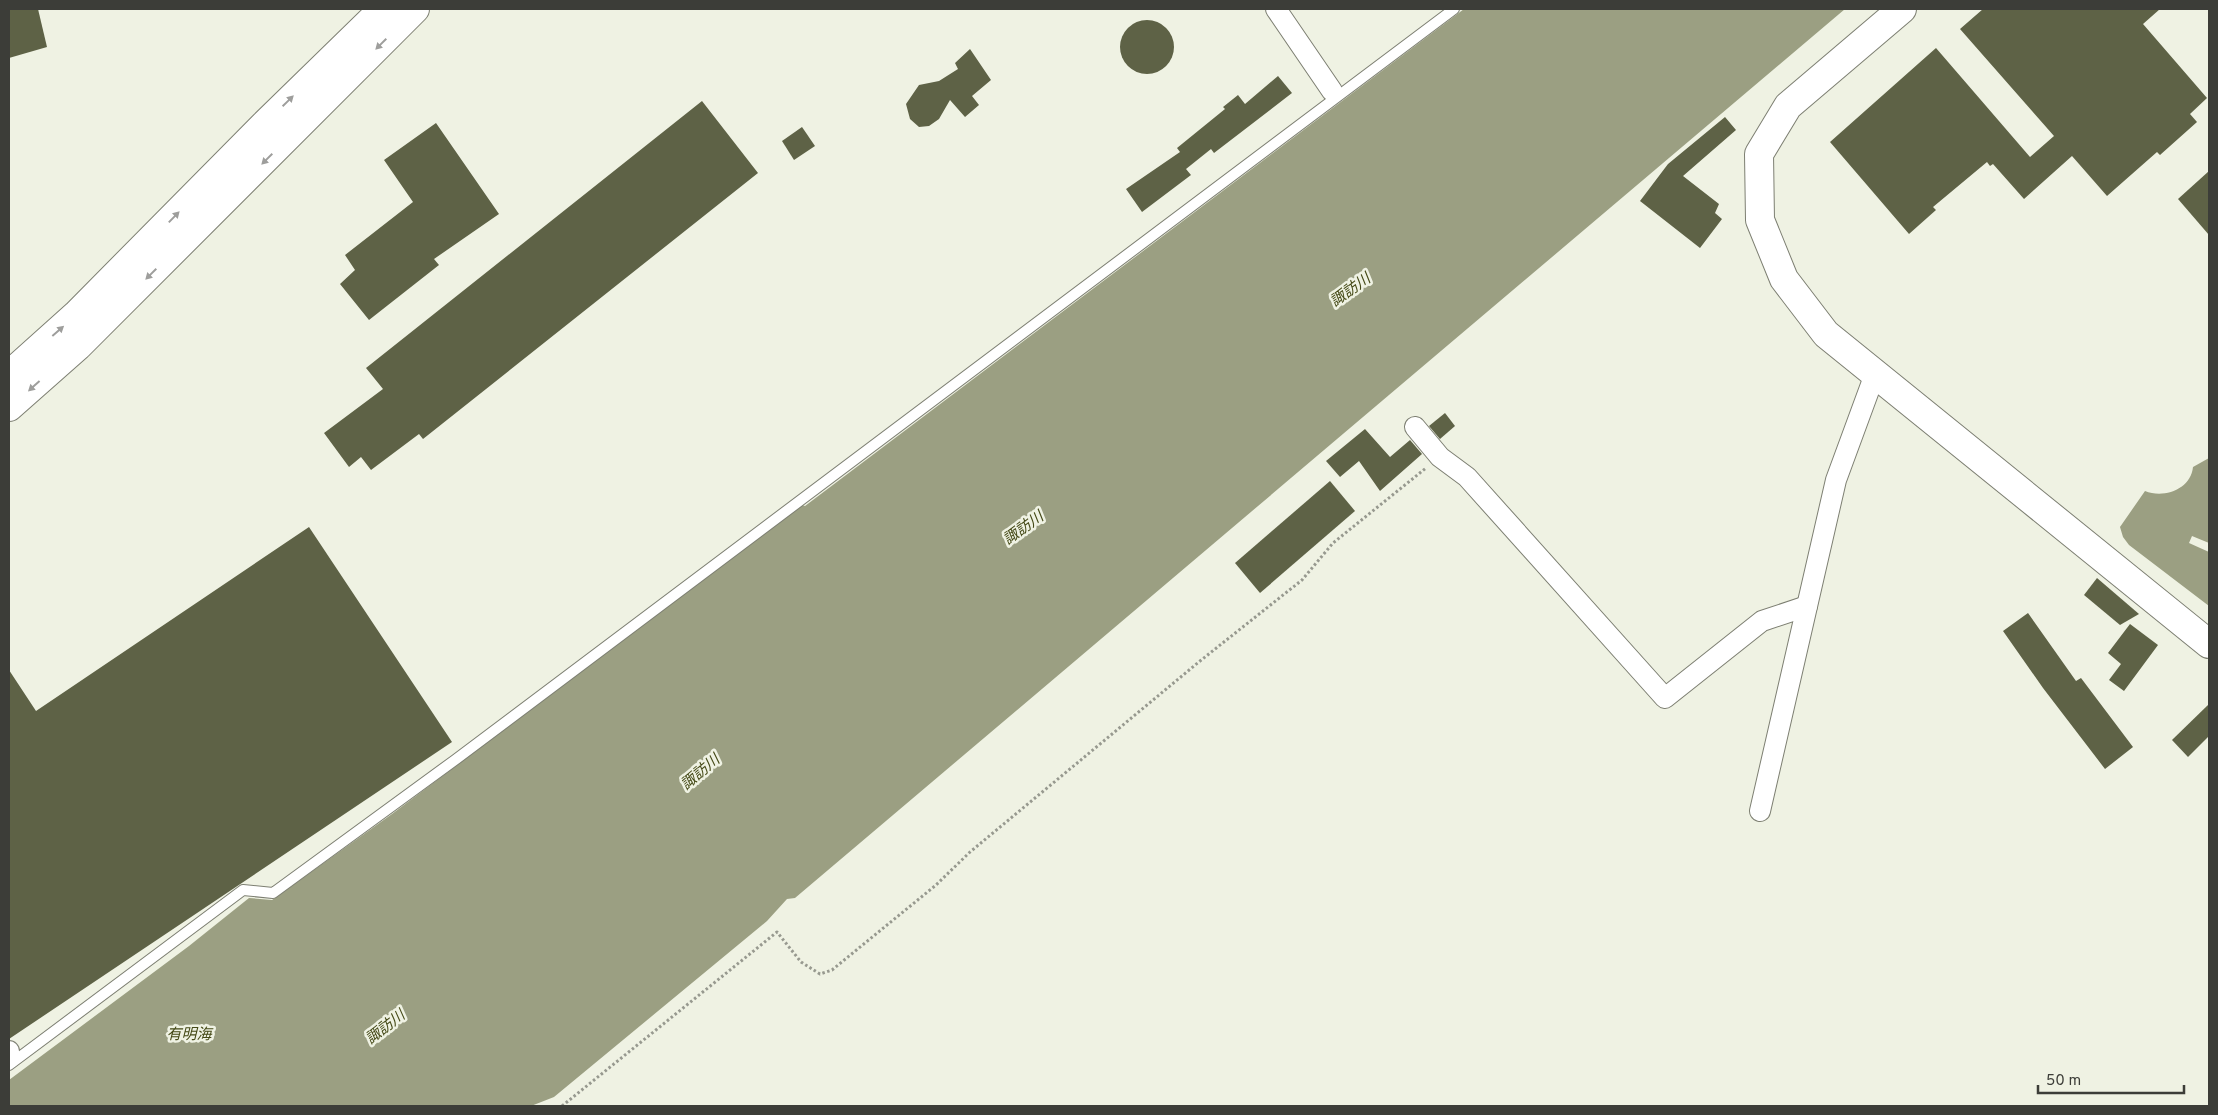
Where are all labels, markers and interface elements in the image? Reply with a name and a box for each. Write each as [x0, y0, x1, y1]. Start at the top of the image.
one-way arrow [375, 37, 387, 49]
one-way arrow [282, 95, 294, 107]
one-way arrow [261, 153, 273, 165]
one-way arrow [168, 212, 180, 224]
one-way arrow [146, 268, 158, 280]
water label: 諏訪川 [1327, 269, 1376, 312]
one-way arrow [52, 325, 64, 337]
one-way arrow [29, 380, 41, 392]
water label: 諏訪川 [1000, 507, 1049, 550]
water label: 諏訪川 [678, 750, 726, 795]
water label: 諏訪川 [362, 1005, 411, 1049]
water label: 有明海 [166, 1026, 213, 1045]
scale bar [2038, 1062, 2184, 1094]
text: 50 m [2046, 1072, 2081, 1091]

